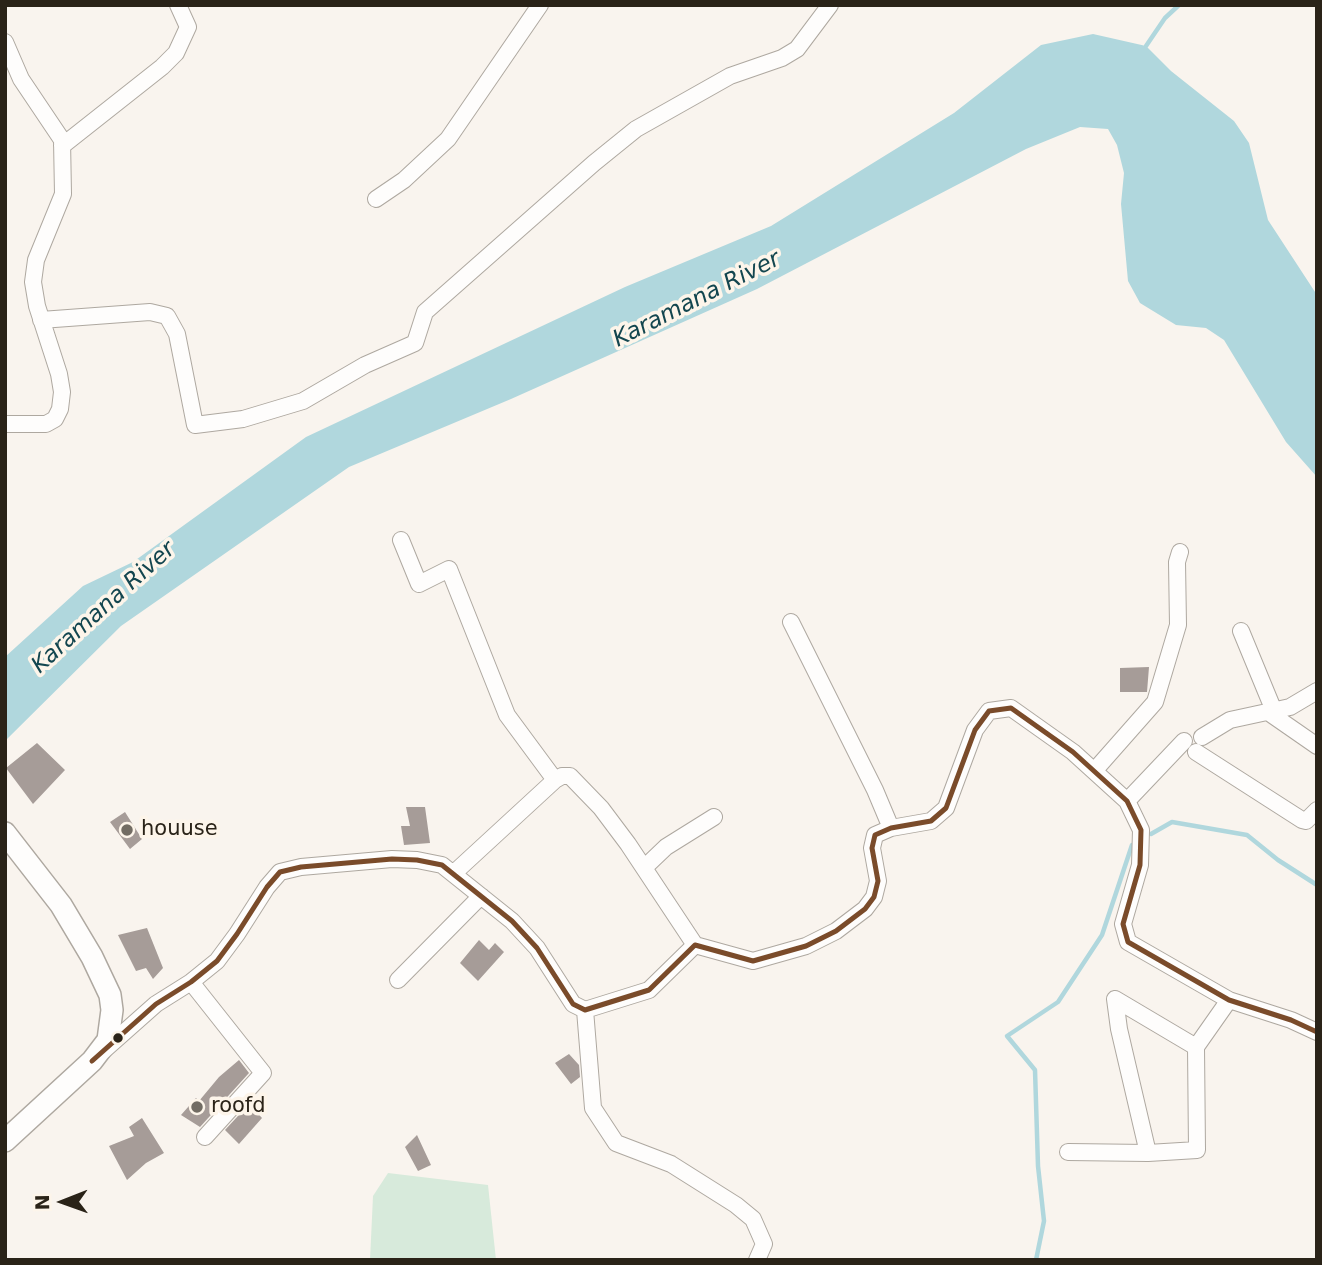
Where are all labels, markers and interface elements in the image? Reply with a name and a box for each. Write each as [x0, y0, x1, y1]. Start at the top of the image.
water label: Karamana River [609, 246, 785, 354]
water label: Karamana River [26, 536, 182, 680]
place label: houuse [141, 817, 218, 843]
marker: houuse [119, 822, 135, 838]
unlabelled marker [111, 1031, 125, 1045]
place label: roofd [211, 1094, 266, 1120]
marker: roofd [189, 1099, 205, 1115]
north arrow [28, 1167, 98, 1237]
text: N [31, 1194, 53, 1211]

